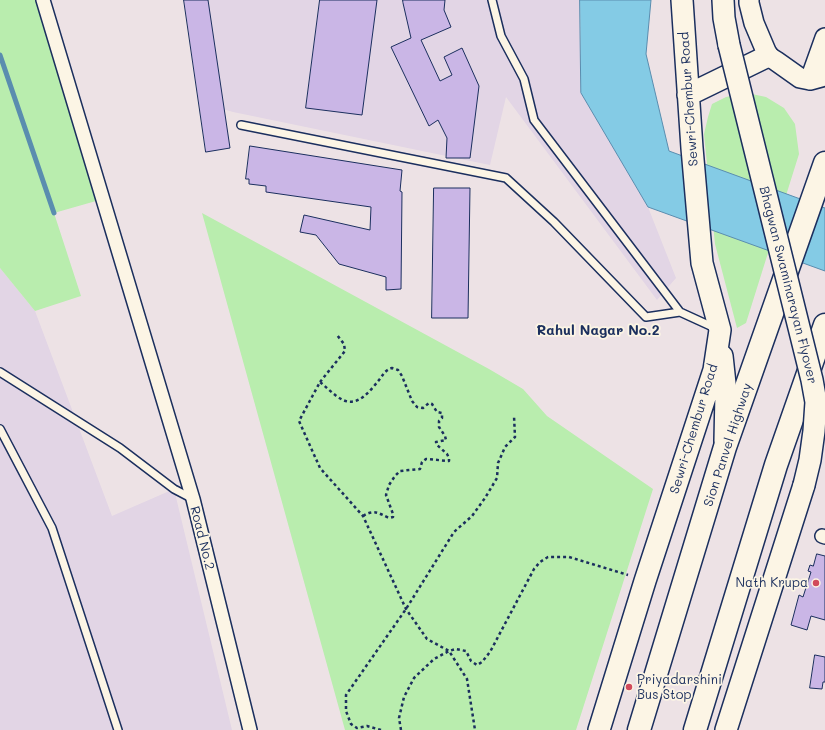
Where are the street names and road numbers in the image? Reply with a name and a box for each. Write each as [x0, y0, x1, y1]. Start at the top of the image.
street label: Sewri-Chembur Road [677, 31, 701, 167]
street label: Bhagwan Swaminarayan Flyover [756, 185, 820, 385]
street label: Sewri-Chembur Road [667, 362, 721, 496]
street label: Sion Panvel Highway [701, 381, 755, 509]
street label: Road No.2 [187, 505, 217, 571]

